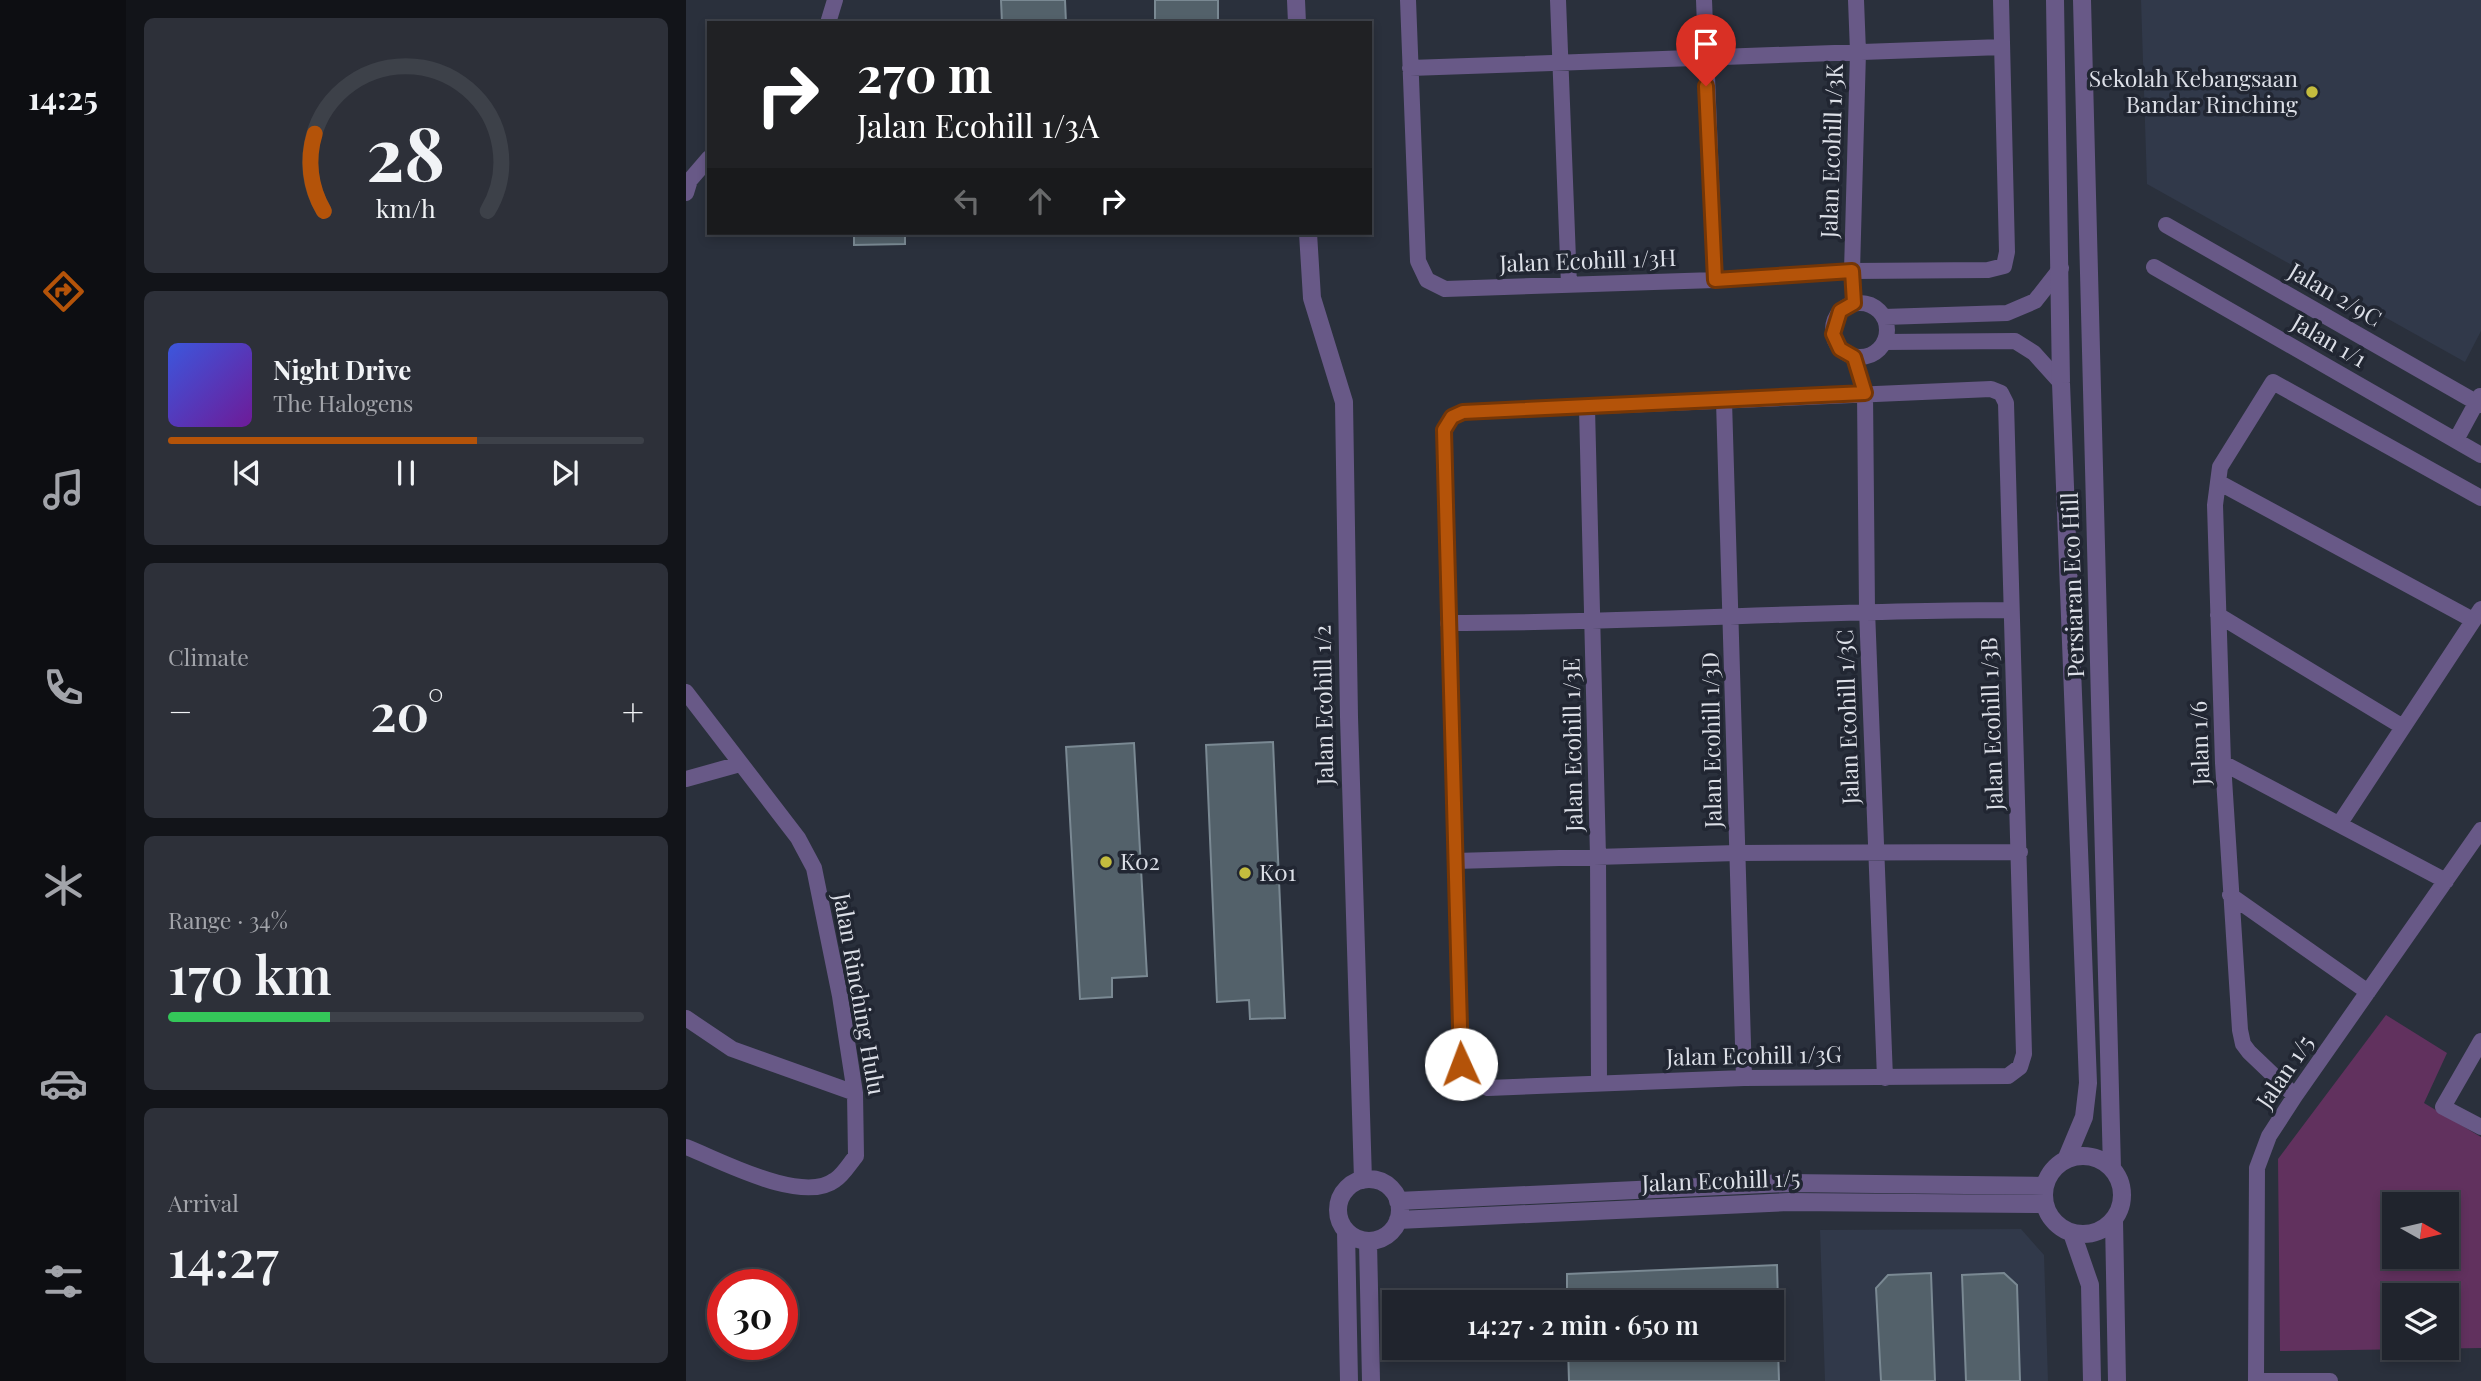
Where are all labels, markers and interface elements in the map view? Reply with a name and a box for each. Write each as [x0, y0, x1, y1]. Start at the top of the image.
pin [1676, 14, 1736, 86]
icon: arrive [1687, 25, 1725, 63]
text: 270 m [857, 40, 992, 105]
icon: right [742, 49, 833, 140]
street label: Jalan Ecohill 1/3K [1812, 62, 1849, 240]
place label: Sekolah Kebangsaan Bandar Rinching [2089, 62, 2298, 119]
text: 14:25 [28, 75, 98, 118]
marker: Sekolah Kebangsaan Bandar Rinching [2304, 84, 2320, 100]
text: 28 [367, 103, 445, 200]
text: Jalan Ecohill 1/3A [857, 103, 1099, 146]
icon: left [948, 182, 986, 220]
icon: ahead [1021, 182, 1059, 220]
icon: right [1094, 182, 1132, 220]
text: km/h [376, 191, 436, 224]
street label: Jalan Ecohill 1/3H [1498, 241, 1677, 278]
street label: Jalan 2/9C [2283, 254, 2388, 333]
icon: directions [39, 267, 88, 316]
street label: Jalan 1/1 [2286, 305, 2373, 374]
text: Night Drive [273, 352, 411, 387]
text: The Halogens [273, 387, 413, 418]
icon: previous [228, 454, 266, 492]
icon: pause [387, 454, 425, 492]
icon: next [546, 454, 584, 492]
icon: music [39, 465, 88, 514]
street label: Persiaran Eco Hill [2053, 491, 2090, 678]
street label: Jalan Ecohill 1/2 [1306, 625, 1339, 786]
street label: Jalan Ecohill 1/3C [1828, 629, 1865, 806]
street label: Jalan Ecohill 1/3B [1972, 637, 2009, 812]
text: Climate [168, 641, 249, 672]
street label: Jalan Ecohill 1/3D [1693, 652, 1728, 829]
street label: Jalan Ecohill 1/3E [1554, 658, 1589, 833]
icon: phone [39, 663, 88, 712]
text: 20° [370, 676, 444, 745]
text: − [168, 685, 193, 736]
text: + [622, 685, 644, 736]
street label: Jalan 1/6 [2182, 700, 2216, 787]
place label: K02 [1120, 845, 1160, 876]
marker: K02 [1098, 854, 1114, 870]
place label: K01 [1259, 856, 1297, 887]
icon: climate [39, 861, 88, 910]
marker: K01 [1237, 865, 1253, 881]
street label: Jalan Rinching Hulu [827, 889, 894, 1097]
text: Range · 34% [168, 904, 288, 935]
text: 170 km [168, 939, 331, 1008]
position arrow [1424, 1027, 1498, 1101]
street label: Jalan 1/5 [2247, 1028, 2320, 1115]
street label: Jalan Ecohill 1/3G [1665, 1037, 1842, 1072]
icon: car [39, 1059, 88, 1108]
street label: Jalan Ecohill 1/5 [1640, 1161, 1801, 1198]
text: Arrival [168, 1187, 239, 1218]
north arrow [2382, 1192, 2459, 1269]
map controls [2382, 1192, 2459, 1360]
text: 14:27 [168, 1222, 279, 1291]
icon: filters [39, 1257, 88, 1306]
speed limit sign: 30 [707, 1269, 798, 1360]
button: layers [2382, 1283, 2459, 1360]
text: 14:27 · 2 min · 650 m [1467, 1307, 1699, 1342]

